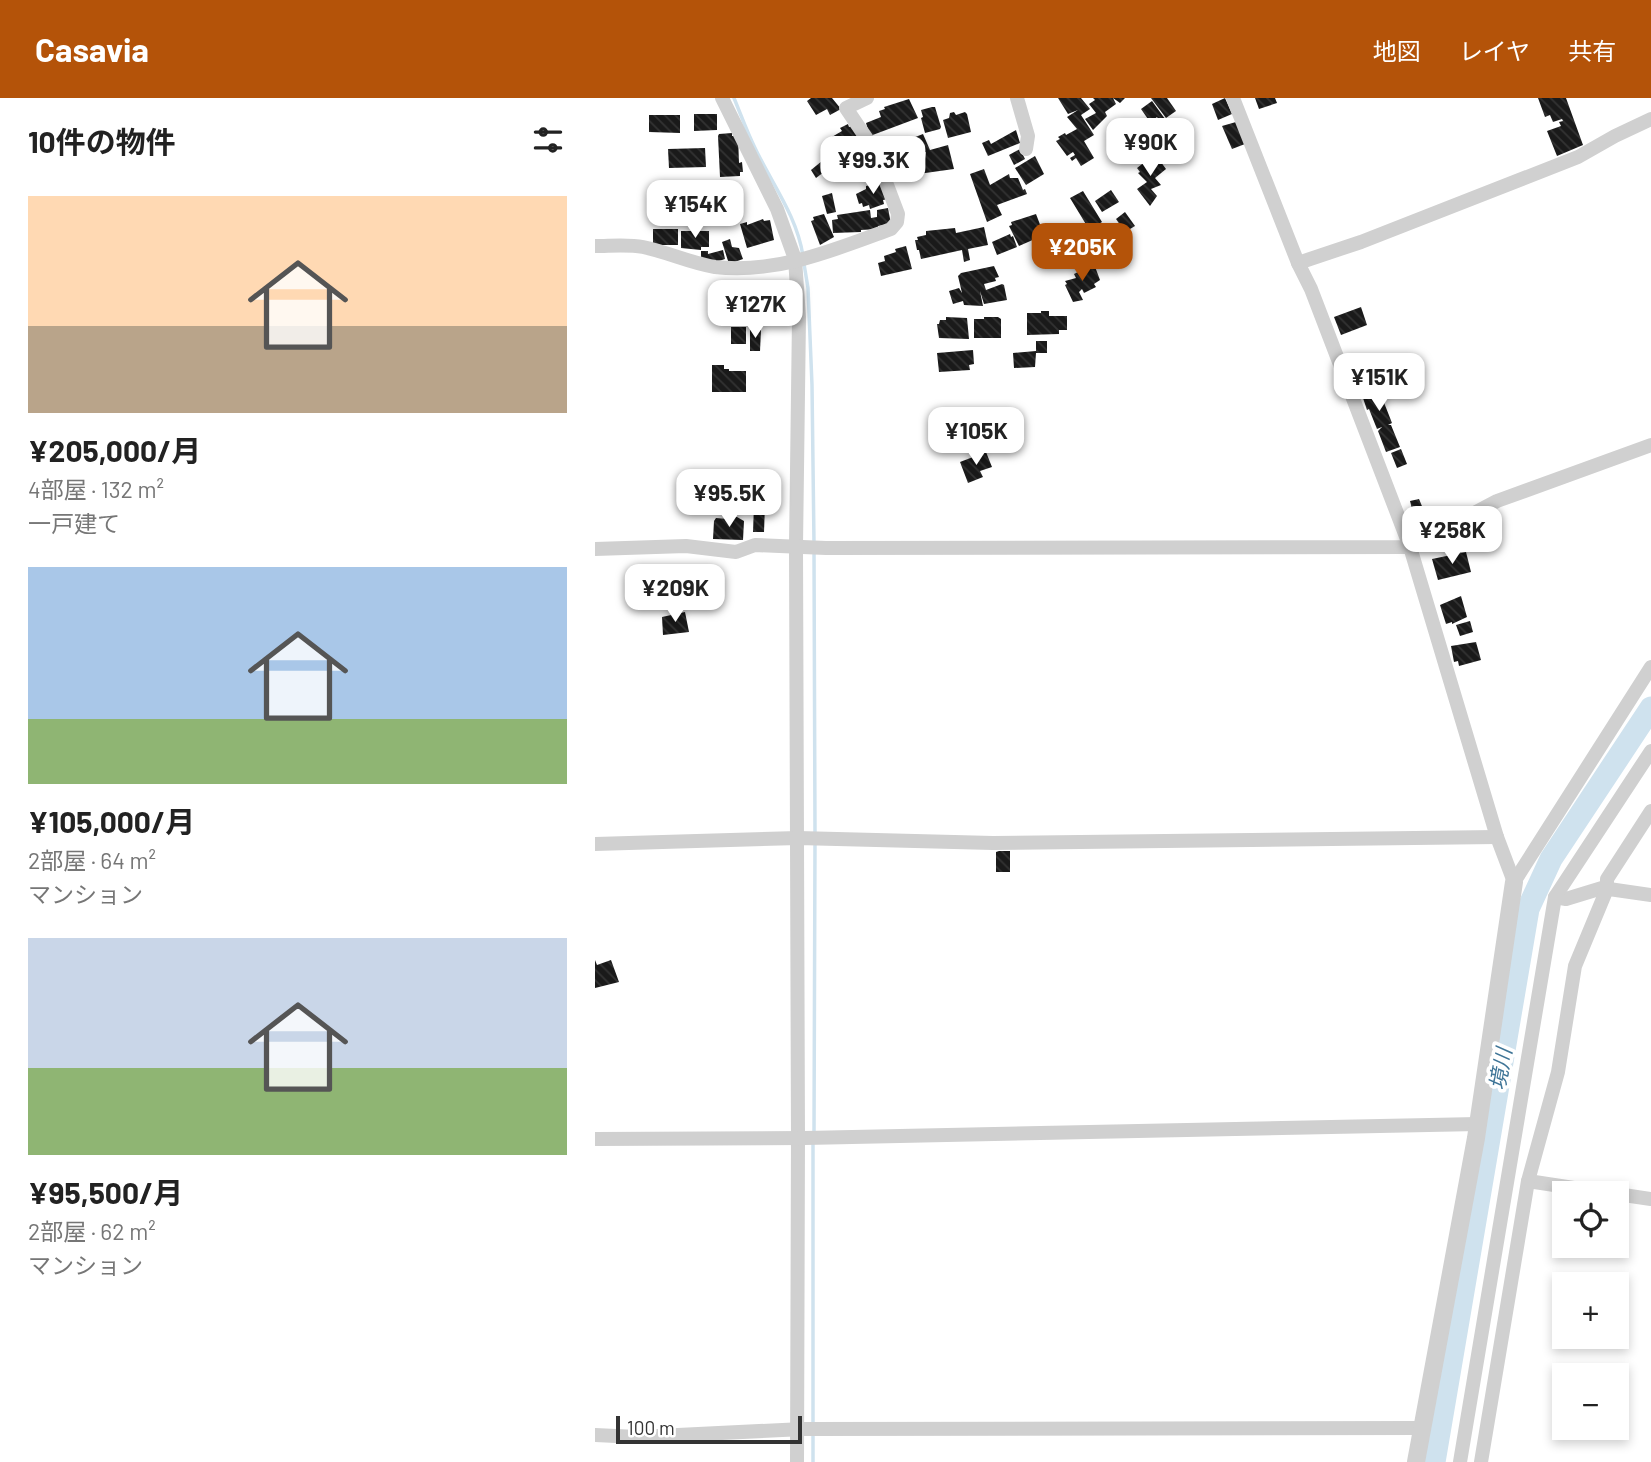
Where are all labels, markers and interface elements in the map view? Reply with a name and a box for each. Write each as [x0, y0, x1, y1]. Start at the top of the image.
text: Casavia [35, 29, 149, 69]
text: 地図 [1373, 36, 1421, 65]
text: レイヤ [1459, 36, 1530, 65]
text: 共有 [1568, 36, 1616, 65]
pin: ¥90K [1109, 118, 1191, 178]
icon: filters [529, 121, 567, 159]
text: 10件の物件 [28, 123, 176, 159]
text: ¥90K [1122, 127, 1178, 155]
pin: ¥99.3K [816, 136, 930, 196]
text: ¥99.3K [836, 145, 910, 173]
pin: ¥154K [646, 180, 744, 240]
text: ¥154K [663, 189, 727, 217]
pin: ¥205K [1033, 223, 1131, 283]
text: ¥205K [1048, 232, 1116, 260]
icon: home [235, 242, 361, 368]
pin: ¥127K [706, 280, 804, 340]
text: ¥127K [724, 289, 786, 317]
pin: ¥151K [1330, 354, 1428, 413]
text: ¥151K [1350, 362, 1408, 390]
pin: ¥105K [927, 408, 1025, 467]
text: ¥105K [944, 416, 1008, 444]
text: ¥205,000/月 [28, 432, 201, 468]
pin: ¥95.5K [672, 470, 786, 529]
text: 4部屋 · 132 m² [28, 475, 164, 503]
text: ¥95.5K [692, 478, 766, 506]
pin: ¥258K [1403, 506, 1501, 566]
text: 一戸建て [28, 509, 120, 537]
text: ¥258K [1418, 515, 1486, 543]
pin: ¥209K [626, 564, 724, 624]
text: ¥209K [641, 573, 709, 601]
icon: home [235, 613, 361, 739]
text: ¥105,000/月 [28, 803, 195, 839]
text: 2部屋 · 64 m² [28, 846, 156, 874]
text: マンション [28, 880, 143, 908]
icon: home [235, 984, 361, 1110]
water label: 境川 [1484, 1044, 1516, 1092]
text: ¥95,500/月 [28, 1174, 183, 1210]
map controls [1552, 1181, 1629, 1440]
button: locate [1552, 1181, 1629, 1258]
text: 2部屋 · 62 m² [28, 1217, 156, 1245]
text: マンション [28, 1251, 143, 1279]
button: + [1552, 1272, 1629, 1349]
button: − [1552, 1363, 1629, 1440]
scale bar [616, 1413, 801, 1445]
text: 100 m [627, 1416, 675, 1439]

